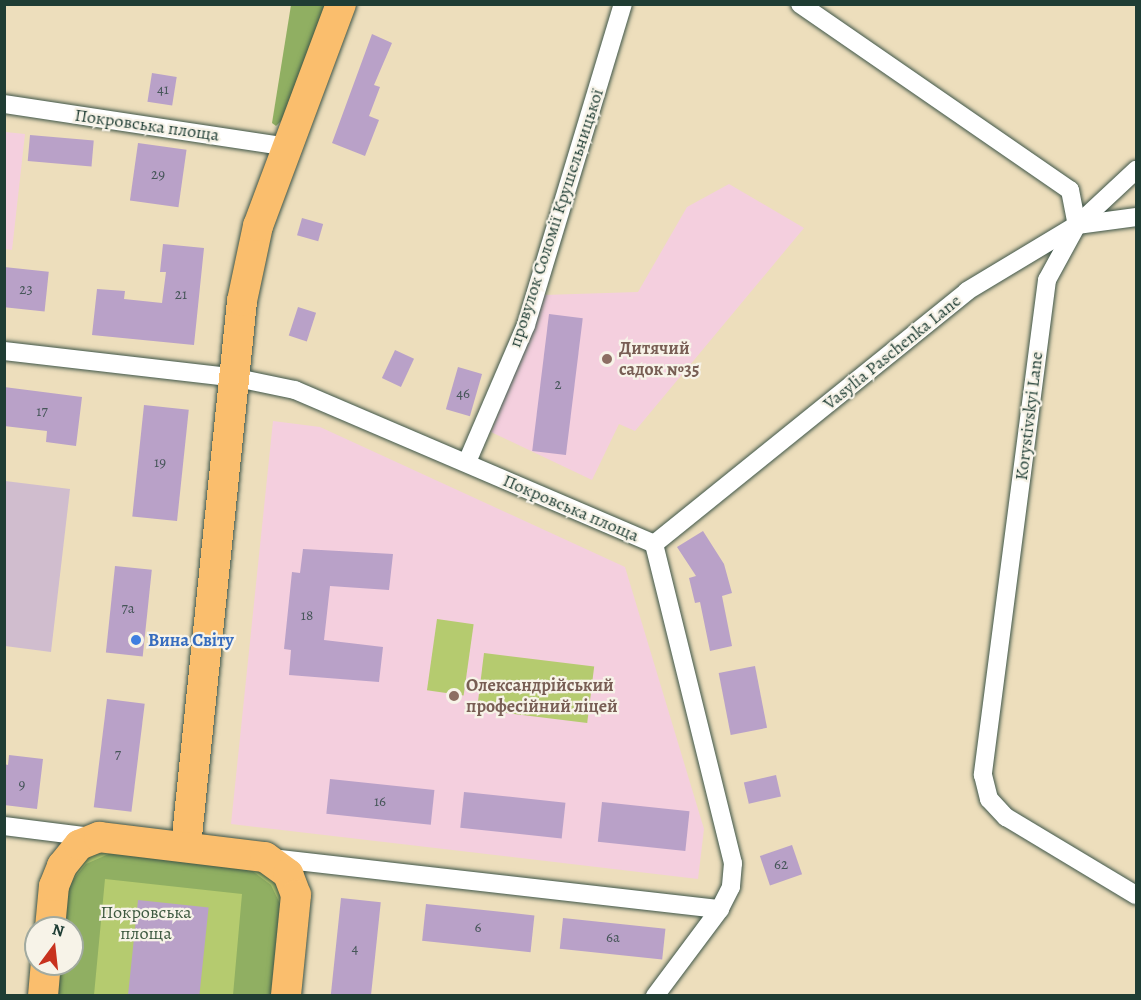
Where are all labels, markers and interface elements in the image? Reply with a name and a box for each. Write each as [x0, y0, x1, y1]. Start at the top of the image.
house number: 41 [157, 81, 169, 99]
street label: провулок Соломії Крушельницької [504, 86, 608, 350]
street label: Покровська площа [73, 104, 221, 146]
house number: 29 [151, 166, 165, 184]
house number: 23 [19, 281, 33, 299]
house number: 21 [175, 286, 187, 304]
street label: Vasylia Paschenka Lane [819, 290, 965, 414]
place label: Дитячий садок №35 [619, 338, 699, 380]
street label: Korystivskyi Lane [1010, 350, 1048, 482]
marker: Дитячий садок №35 [600, 352, 614, 366]
house number: 2 [554, 376, 562, 394]
house number: 46 [456, 385, 470, 403]
house number: 17 [36, 403, 48, 421]
house number: 19 [154, 454, 166, 472]
street label: Покровська площа [500, 470, 642, 546]
house number: 7а [121, 600, 135, 618]
house number: 18 [301, 607, 313, 625]
place label: Вина Світу [148, 629, 234, 651]
marker: Вина Світу [129, 633, 143, 647]
place label: Олександрійський професійний ліцей [466, 675, 618, 718]
marker: Олександрійський професійний ліцей [447, 689, 461, 703]
house number: 7 [115, 746, 121, 764]
house number: 9 [19, 776, 25, 794]
house number: 16 [374, 793, 386, 811]
house number: 62 [774, 856, 788, 874]
park label: Покровська площа [101, 902, 191, 944]
north arrow [24, 916, 84, 976]
text: N [50, 918, 67, 943]
house number: 6 [475, 919, 481, 937]
house number: 6а [606, 929, 620, 947]
house number: 4 [352, 940, 358, 958]

